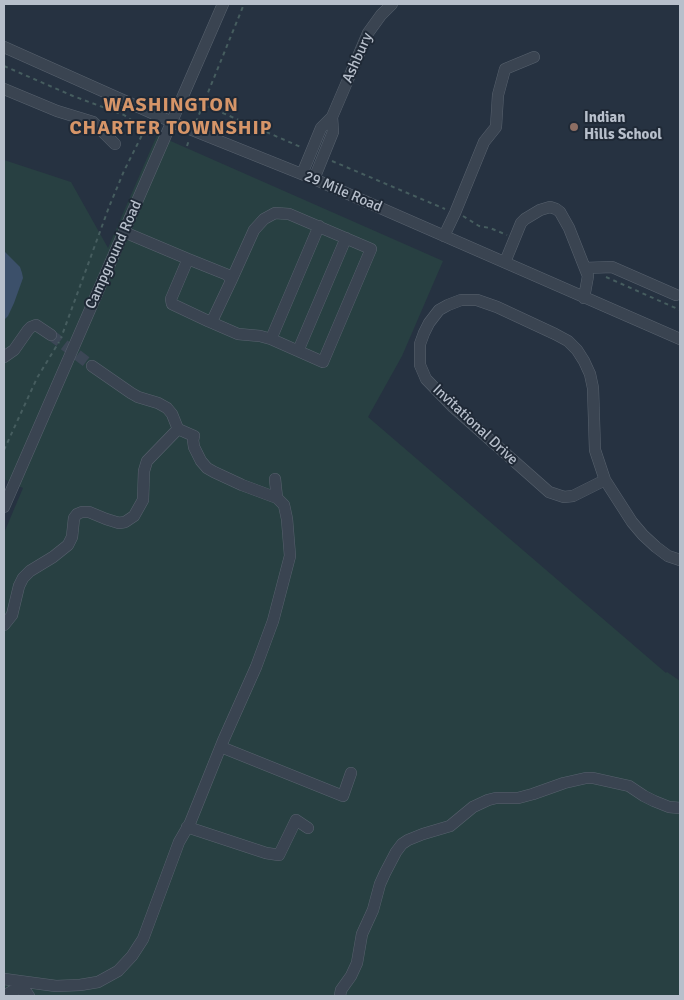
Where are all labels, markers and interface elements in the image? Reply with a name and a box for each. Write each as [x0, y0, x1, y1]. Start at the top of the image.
street label: Ashbury [339, 30, 377, 86]
district label: WASHINGTON CHARTER TOWNSHIP [67, 94, 275, 141]
place label: Indian Hills School [584, 109, 662, 144]
marker: Indian Hills School [568, 121, 580, 133]
street label: 29 Mile Road [301, 168, 385, 216]
street label: Campground Road [82, 198, 146, 312]
street label: Invitational Drive [429, 381, 521, 469]

